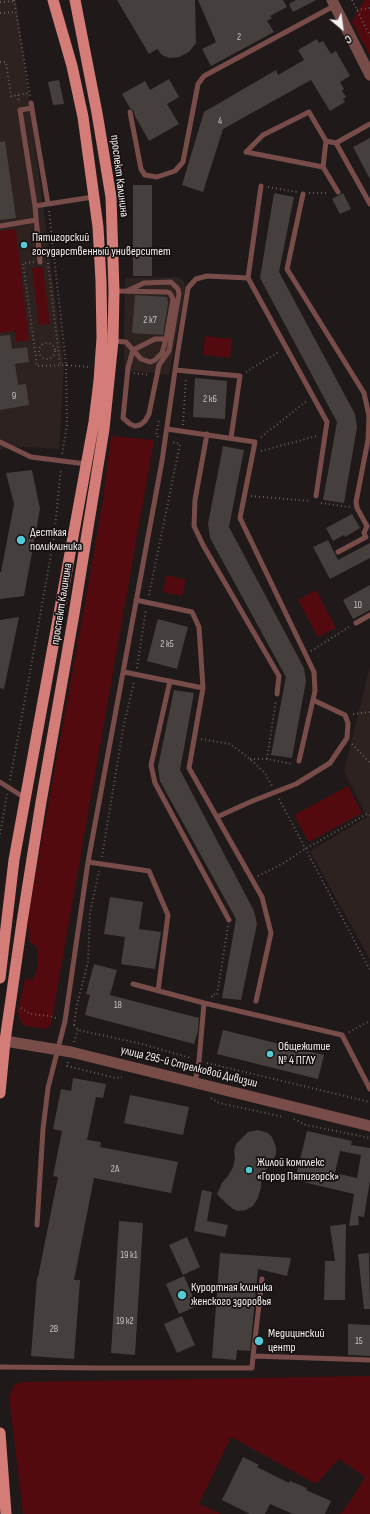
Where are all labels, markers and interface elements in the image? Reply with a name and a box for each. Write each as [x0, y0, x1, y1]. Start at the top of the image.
north arrow [322, 8, 362, 48]
house number: 2 [237, 31, 241, 43]
text: С [342, 32, 354, 46]
house number: 4 [218, 115, 222, 127]
street label: проспект Калинина [107, 134, 131, 218]
place label: Пятигорский государственный университет [32, 231, 171, 259]
marker: Пятигорский государственный университет [19, 240, 29, 250]
house number: 2 к7 [143, 314, 157, 326]
house number: 9 [12, 390, 16, 402]
house number: 2 к6 [203, 393, 217, 405]
place label: Десткая поликлиника [30, 526, 82, 554]
marker: Десткая поликлиника [15, 534, 27, 546]
street label: проспект Калинина [48, 562, 76, 646]
house number: 10 [354, 599, 362, 611]
house number: 2 к5 [160, 638, 174, 650]
house number: 18 [114, 999, 122, 1011]
place label: Общежитие № 4 ПГЛУ [278, 1040, 330, 1068]
street label: улица 295-й Стрелковой Дивизии [119, 1043, 259, 1091]
marker: Общежитие № 4 ПГЛУ [265, 1049, 275, 1059]
place label: Жилой комплекс «Город Пятигорск» [257, 1156, 339, 1184]
house number: 2А [111, 1163, 119, 1175]
marker: Жилой комплекс «Город Пятигорск» [244, 1165, 254, 1175]
house number: 19 к1 [121, 1249, 137, 1261]
place label: Курортная клиника женского здоровья [191, 1281, 273, 1309]
marker: Курортная клиника женского здоровья [176, 1289, 188, 1301]
house number: 19 к2 [116, 1315, 134, 1327]
house number: 2В [50, 1323, 58, 1335]
place label: Медицинский центр [268, 1327, 324, 1355]
marker: Медицинский центр [253, 1335, 265, 1347]
house number: 15 [355, 1335, 363, 1347]

